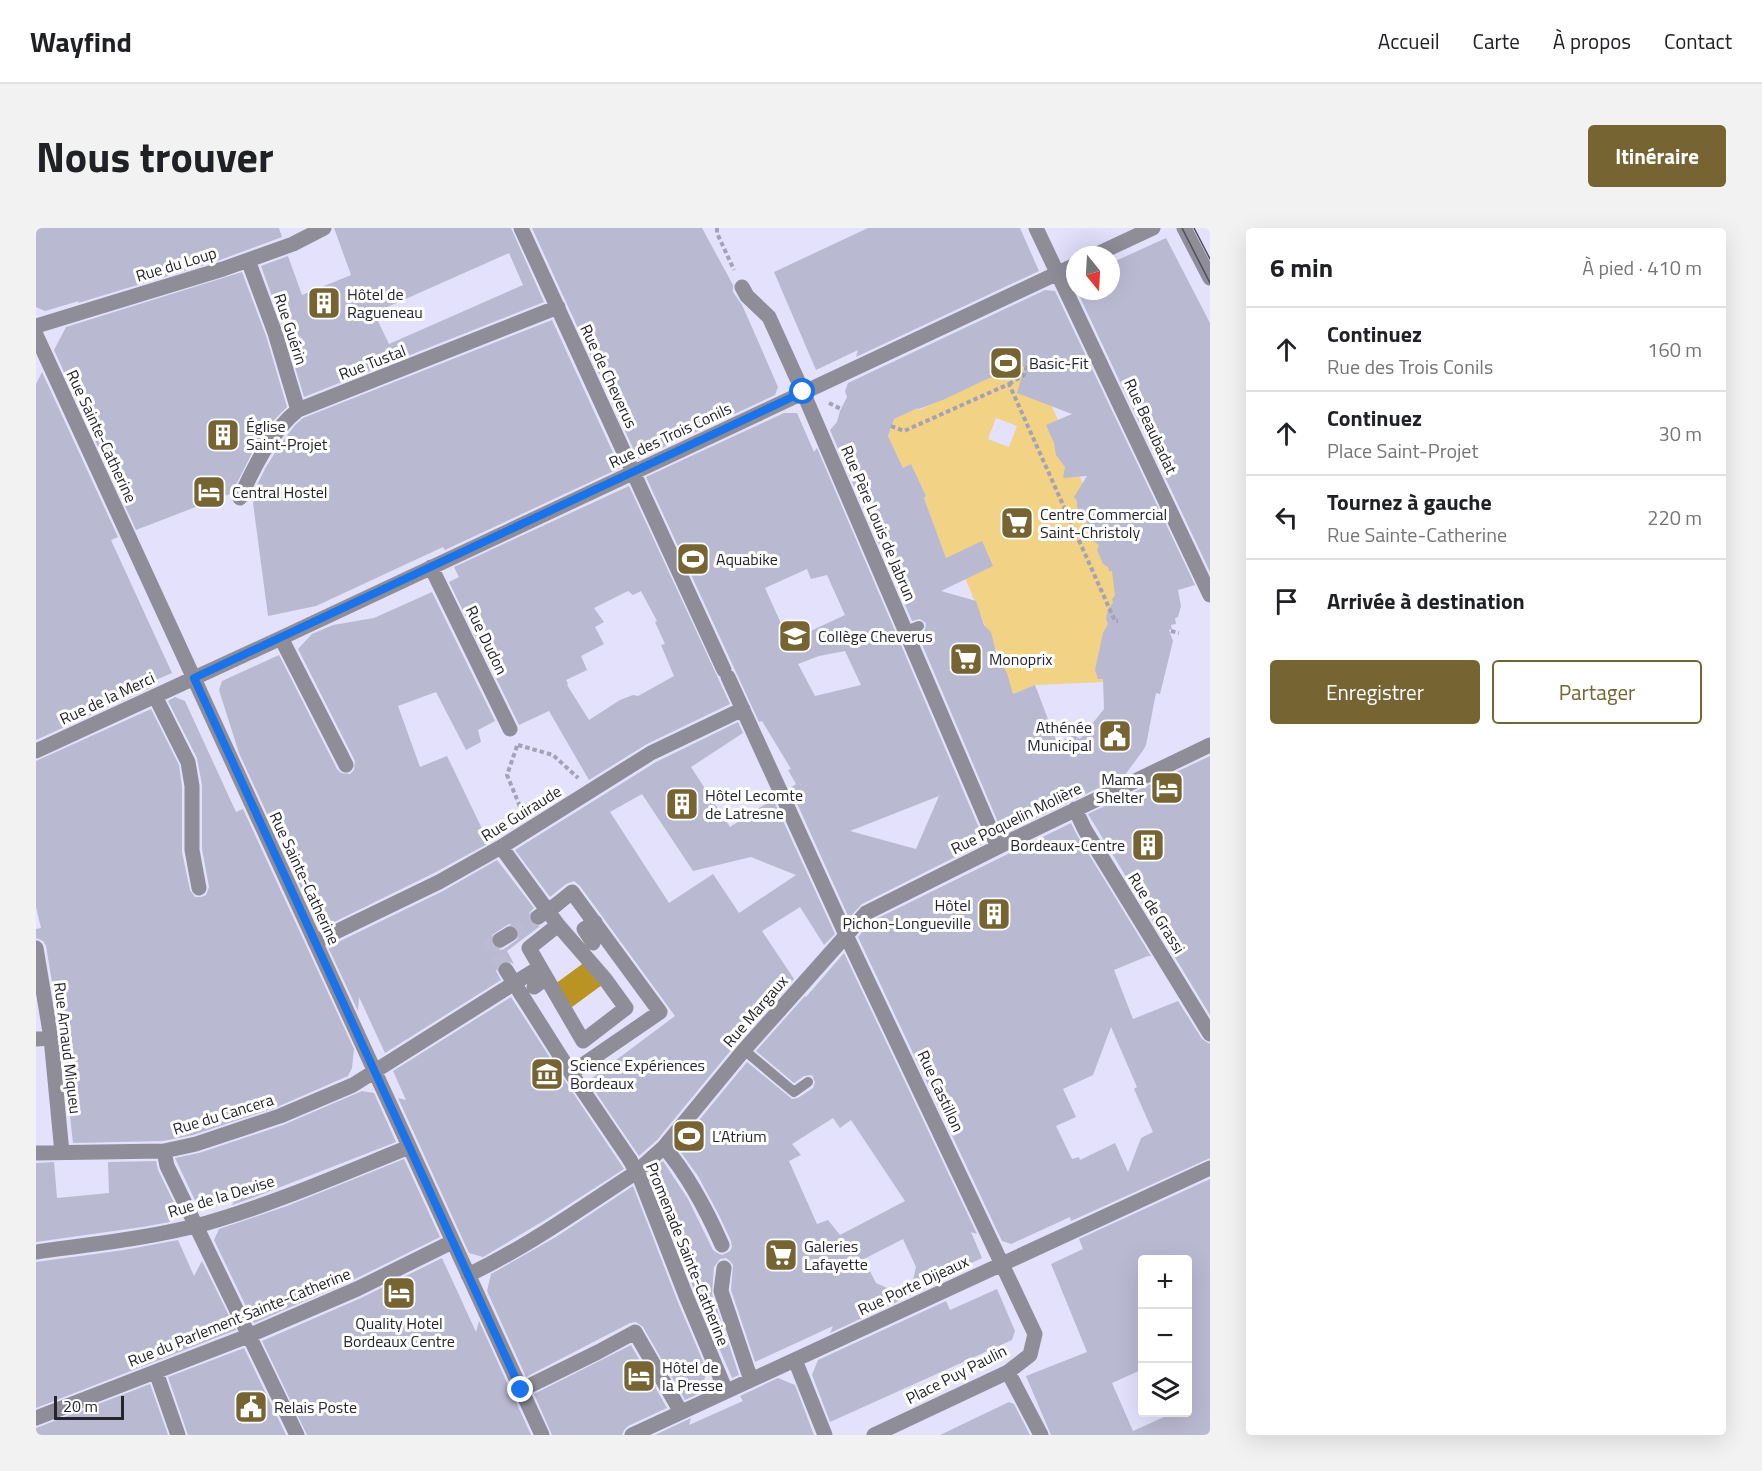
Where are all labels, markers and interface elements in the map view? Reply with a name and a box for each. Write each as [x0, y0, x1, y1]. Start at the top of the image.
text: Wayfind [30, 20, 132, 63]
text: Accueil [1378, 25, 1440, 57]
text: Carte [1473, 25, 1520, 57]
text: À propos [1553, 25, 1631, 57]
text: Contact [1664, 25, 1732, 57]
text: Nous trouver [36, 124, 274, 188]
button: Itinéraire [1588, 125, 1726, 187]
street label: Rue du Loup [133, 240, 219, 288]
north arrow [1066, 246, 1120, 300]
text: 6 min [1270, 248, 1333, 287]
text: À pied · 410 m [1582, 252, 1702, 283]
place label: Hôtel de Ragueneau [347, 282, 423, 324]
building icon: Hôtel de Ragueneau [306, 285, 342, 321]
street label: Rue Guérin [268, 290, 314, 368]
text: Continuez [1327, 317, 1422, 351]
street label: Rue de Cheverus [574, 320, 644, 432]
icon: ahead [1270, 333, 1303, 366]
text: 160 m [1647, 334, 1702, 365]
street label: Rue Tustal [335, 338, 409, 386]
sports icon: Basic-Fit [988, 345, 1024, 381]
place label: Basic-Fit [1029, 351, 1089, 375]
text: Rue des Trois Conils [1327, 351, 1493, 382]
street label: Rue Sainte-Catherine [61, 366, 143, 506]
street label: Rue Beaubadat [1118, 374, 1184, 478]
route start [789, 378, 815, 404]
street label: Rue des Trois Conils [605, 396, 735, 474]
text: Continuez [1327, 401, 1422, 435]
place label: Église Saint-Projet [246, 414, 328, 456]
building icon: Église Saint-Projet [205, 417, 241, 453]
icon: ahead [1270, 417, 1303, 450]
text: 30 m [1658, 418, 1702, 449]
text: Place Saint-Projet [1327, 435, 1478, 466]
street label: Rue Père Louis de Jabrun [835, 441, 923, 605]
hotel icon: Central Hostel [191, 474, 227, 510]
place label: Central Hostel [232, 480, 328, 504]
text: Tournez à gauche [1327, 485, 1492, 519]
icon: left [1270, 501, 1303, 534]
place label: Centre Commercial Saint-Christoly [1040, 502, 1167, 544]
text: 220 m [1647, 502, 1702, 533]
supermarket icon: Centre Commercial Saint-Christoly [999, 505, 1035, 541]
text: Rue Sainte-Catherine [1327, 519, 1507, 550]
sports icon: Aquabike [675, 541, 711, 577]
place label: Aquabike [716, 547, 778, 571]
text: Arrivée à destination [1327, 584, 1525, 618]
icon: arrive [1270, 585, 1303, 618]
street label: Rue Dudon [460, 601, 514, 679]
school or university icon: Collège Cheverus [777, 618, 813, 654]
place label: Collège Cheverus [818, 624, 933, 648]
supermarket icon: Monoprix [948, 641, 984, 677]
place label: Monoprix [989, 647, 1053, 671]
button: Enregistrer [1270, 660, 1480, 724]
button: Partager [1492, 660, 1702, 724]
street label: Rue de la Merci [55, 665, 159, 731]
place label: Athénée Municipal [1027, 715, 1092, 757]
public building icon: Athénée Municipal [1097, 718, 1133, 754]
place label: Mama Shelter [1096, 767, 1144, 809]
hotel icon: Mama Shelter [1149, 770, 1185, 806]
street label: Rue Poquelin Molière [947, 776, 1085, 860]
street label: Rue Guiraude [476, 779, 566, 847]
place label: Hôtel Lecomte de Latresne [705, 783, 803, 825]
building icon: Hôtel Lecomte de Latresne [664, 786, 700, 822]
street label: Rue Sainte-Catherine [264, 808, 346, 948]
building icon: Bordeaux-Centre [1130, 827, 1166, 863]
place label: Bordeaux-Centre [1010, 833, 1125, 857]
street label: Rue de Grassi [1123, 868, 1191, 958]
place label: Hôtel Pichon-Longueville [842, 893, 971, 935]
building icon: Hôtel Pichon-Longueville [976, 896, 1012, 932]
street label: Rue Margaux [717, 970, 793, 1052]
street label: Rue Arnaud Miqueu [48, 981, 88, 1115]
street label: Rue Castillon [912, 1046, 970, 1136]
place label: Science Expériences Bordeaux [570, 1053, 705, 1095]
museum icon: Science Expériences Bordeaux [529, 1056, 565, 1092]
street label: Rue du Cancera [170, 1087, 276, 1141]
sports icon: L’Atrium [671, 1118, 707, 1154]
place label: L’Atrium [712, 1124, 767, 1148]
street label: Promenade Sainte-Catherine [640, 1159, 736, 1349]
street label: Rue de la Devise [165, 1168, 277, 1224]
place label: Galeries Lafayette [804, 1234, 868, 1276]
supermarket icon: Galeries Lafayette [763, 1237, 799, 1273]
street label: Rue Porte Dijeaux [854, 1249, 972, 1321]
map controls [1138, 1255, 1192, 1417]
button: + [1138, 1255, 1192, 1309]
street label: Rue du Parlement Sainte-Catherine [124, 1261, 354, 1373]
hotel icon: Quality Hotel Bordeaux Centre [381, 1275, 417, 1311]
button: − [1138, 1309, 1192, 1363]
place label: Quality Hotel Bordeaux Centre [343, 1311, 455, 1353]
street label: Place Puy Paulin [901, 1338, 1011, 1410]
place label: Hôtel de la Presse [662, 1355, 723, 1397]
hotel icon: Hôtel de la Presse [621, 1358, 657, 1394]
button: layers [1138, 1363, 1192, 1417]
route end [507, 1376, 533, 1402]
public building icon: Relais Poste [233, 1389, 269, 1425]
scale bar [54, 1393, 124, 1420]
text: 20 m [63, 1394, 98, 1418]
place label: Relais Poste [274, 1395, 357, 1419]

